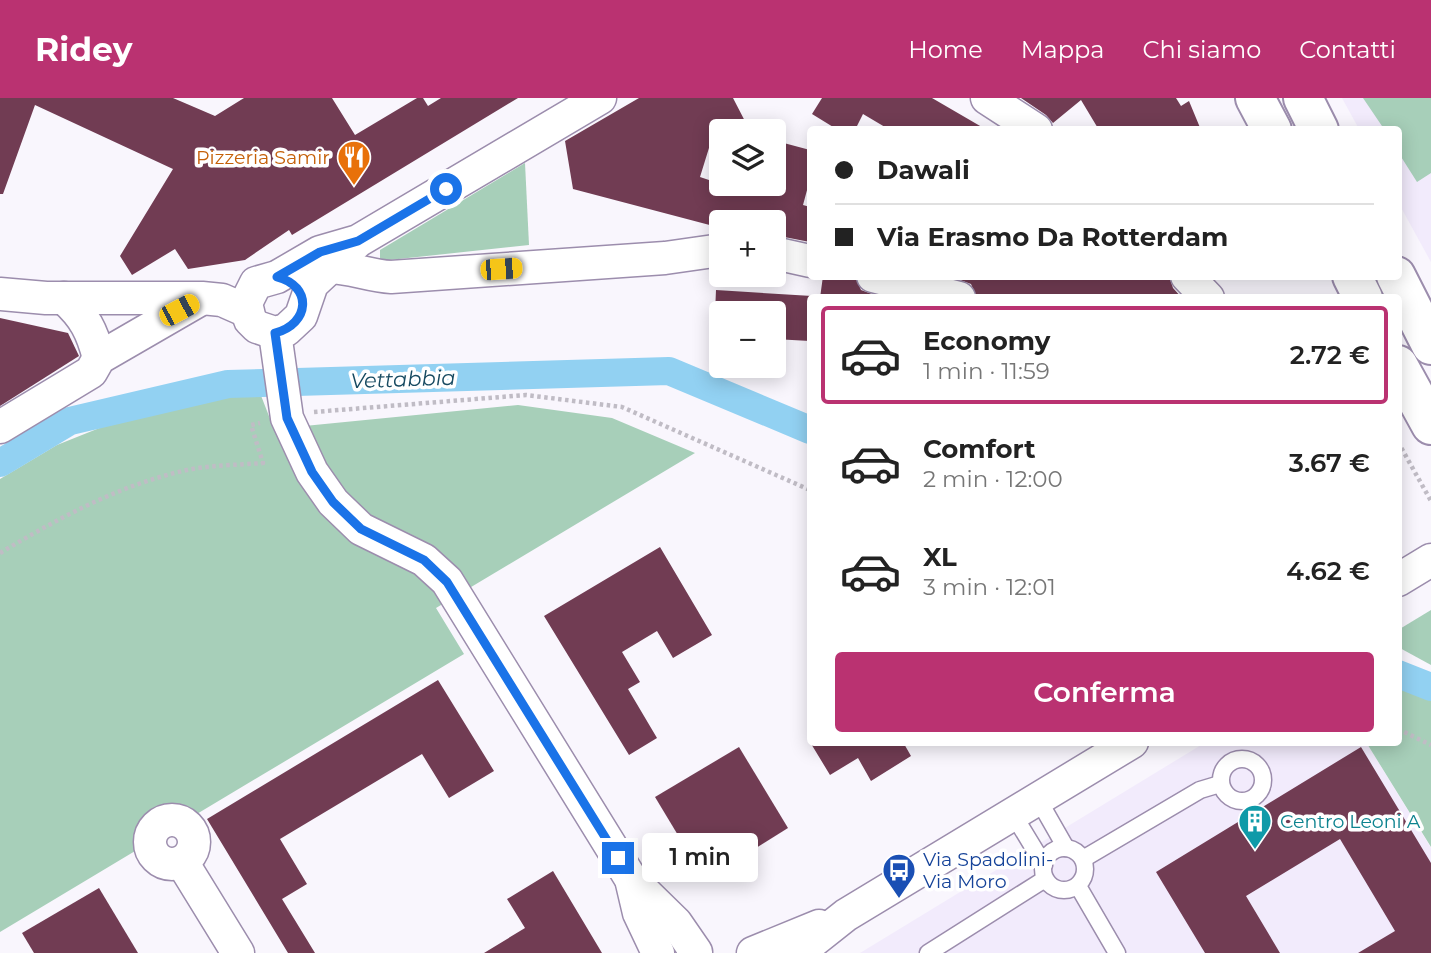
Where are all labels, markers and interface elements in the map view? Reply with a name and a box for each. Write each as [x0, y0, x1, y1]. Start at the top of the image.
text: Ridey [35, 29, 133, 69]
text: Home [908, 35, 983, 64]
text: Mappa [1021, 35, 1104, 64]
text: Chi siamo [1142, 35, 1261, 64]
text: Contatti [1299, 35, 1396, 64]
map controls [709, 119, 786, 378]
button: layers [709, 119, 786, 196]
restaurant icon: Pizzeria Samir [335, 138, 373, 187]
place label: Pizzeria Samir [196, 146, 330, 169]
text: Dawali [877, 154, 970, 186]
route start [430, 173, 462, 205]
button: + [709, 210, 786, 287]
text: Via Erasmo Da Rotterdam [877, 221, 1228, 253]
car [480, 257, 523, 281]
car [156, 291, 203, 329]
button: − [709, 301, 786, 378]
icon: car [839, 324, 902, 387]
text: Economy [923, 325, 1050, 357]
text: 2.72 € [1290, 339, 1370, 371]
text: 1 min · 11:59 [923, 357, 1050, 385]
water label: Vettabbia [350, 365, 456, 393]
icon: car [839, 432, 902, 495]
text: Comfort [923, 433, 1035, 465]
text: 3.67 € [1289, 447, 1370, 479]
text: 2 min · 12:00 [923, 465, 1063, 493]
icon: car [839, 540, 902, 603]
text: XL [923, 541, 957, 573]
text: 4.62 € [1286, 555, 1370, 587]
text: 3 min · 12:01 [923, 573, 1056, 601]
button: Conferma [835, 652, 1374, 732]
building icon: Centro Leoni A [1236, 802, 1274, 851]
place label: Centro Leoni A [1280, 810, 1421, 833]
callout: 1 min [642, 834, 758, 882]
route end [602, 842, 634, 874]
text: 1 min [669, 843, 731, 871]
place label: Via Spadolini- Via Moro [923, 848, 1053, 893]
bus stop icon: Via Spadolini- Via Moro [880, 851, 918, 900]

